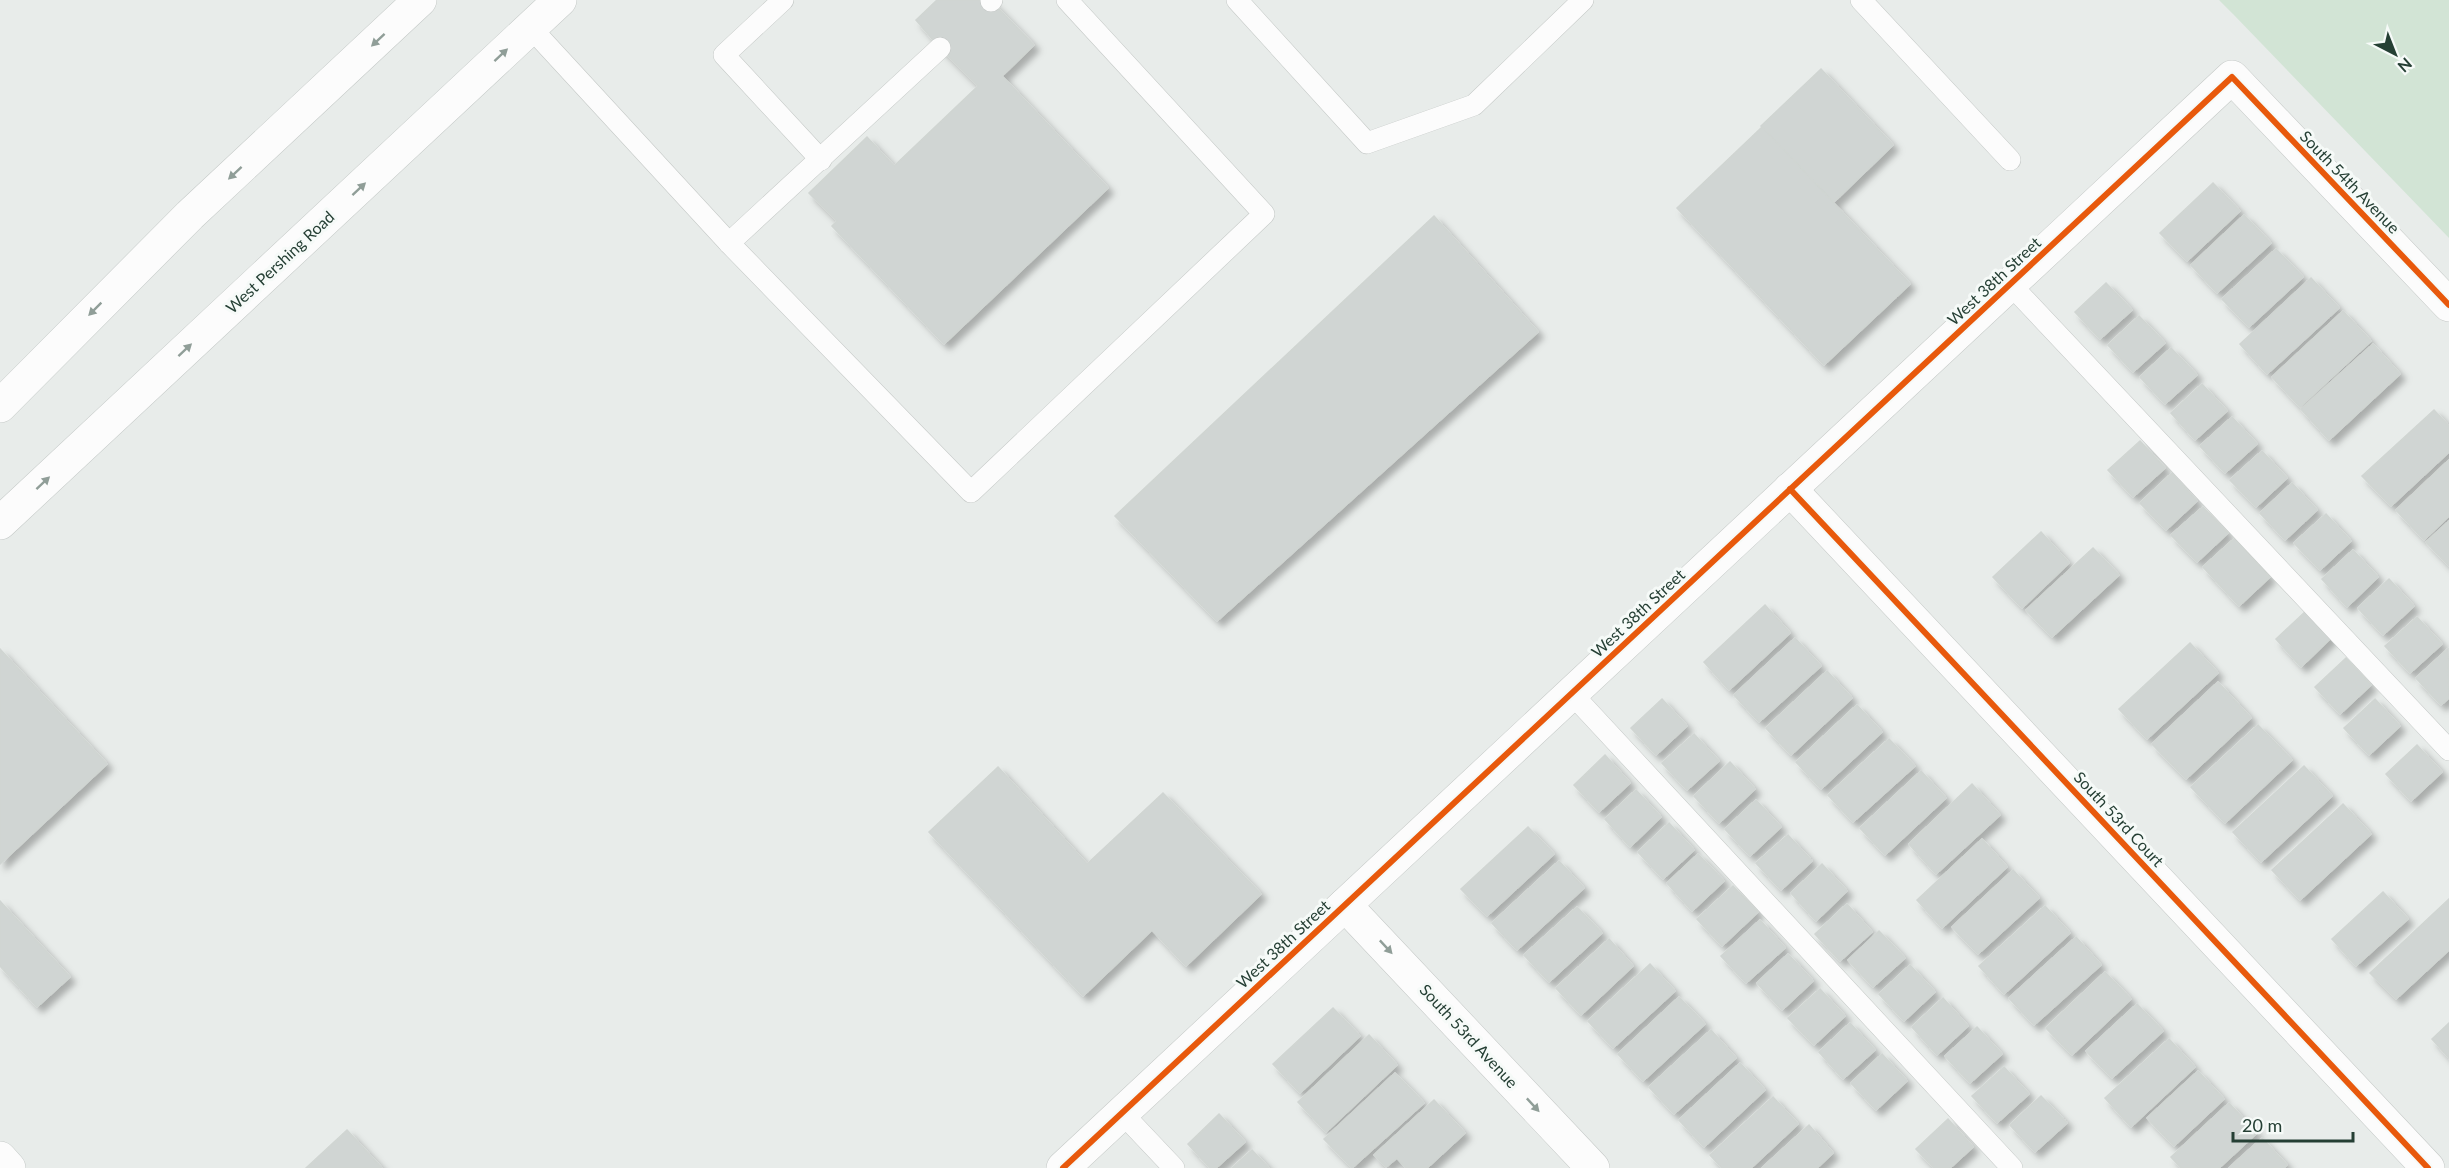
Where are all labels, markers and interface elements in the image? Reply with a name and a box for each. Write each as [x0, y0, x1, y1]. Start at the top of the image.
north arrow [2365, 24, 2425, 84]
one-way arrow [370, 33, 385, 47]
one-way arrow [494, 49, 508, 63]
text: N [2394, 54, 2416, 77]
street label: South 54th Avenue [2297, 126, 2404, 237]
one-way arrow [228, 166, 243, 179]
one-way arrow [351, 182, 365, 196]
street label: West Pershing Road [222, 207, 338, 317]
street label: West 38th Street [1943, 232, 2044, 329]
one-way arrow [88, 302, 103, 316]
one-way arrow [178, 343, 193, 357]
one-way arrow [35, 476, 50, 490]
street label: West 38th Street [1587, 564, 1688, 661]
street label: South 53rd Court [2071, 767, 2168, 870]
street label: West 38th Street [1232, 895, 1333, 992]
one-way arrow [1378, 940, 1392, 954]
street label: South 53rd Avenue [1416, 980, 1522, 1091]
one-way arrow [1526, 1097, 1540, 1111]
scale bar [2233, 1105, 2353, 1143]
text: 20 m [2242, 1114, 2282, 1136]

